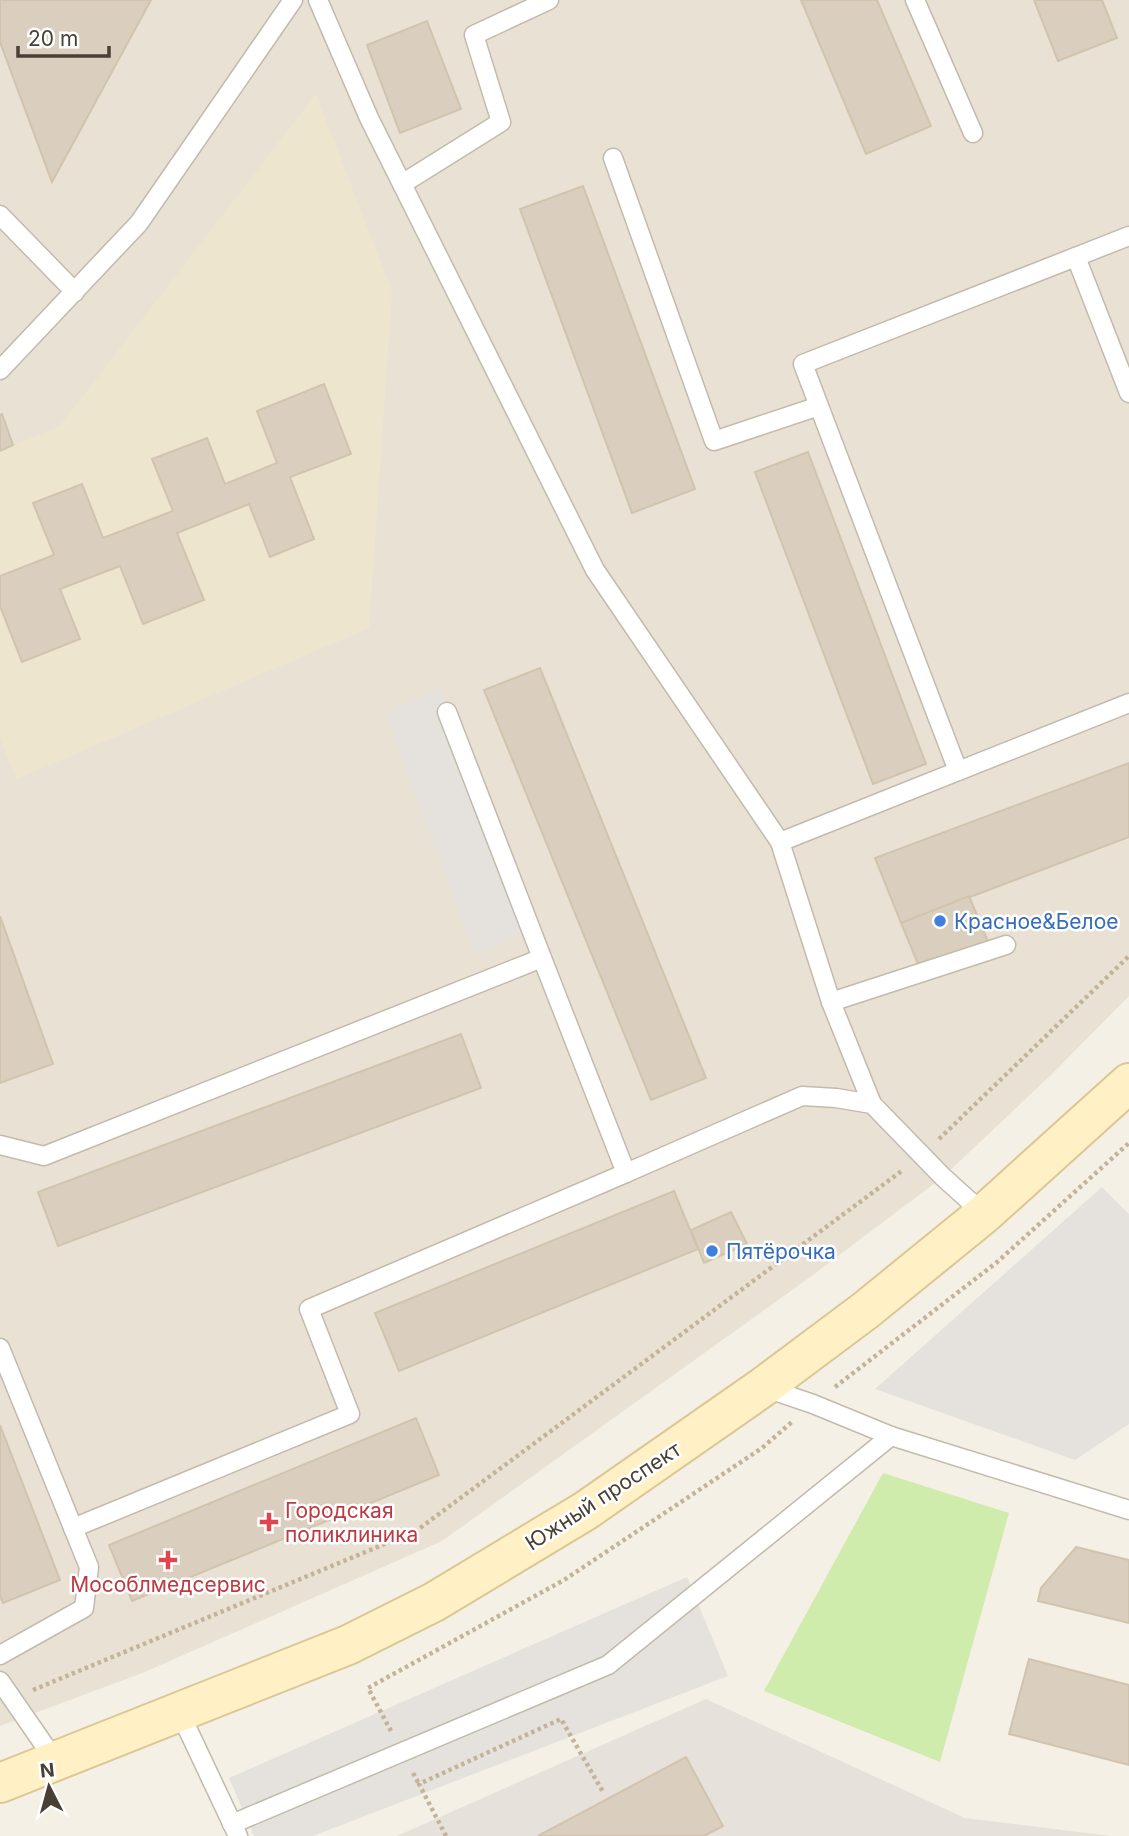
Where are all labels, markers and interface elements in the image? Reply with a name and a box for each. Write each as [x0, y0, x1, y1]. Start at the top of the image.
scale bar [18, 14, 108, 58]
text: 20 m [28, 26, 78, 51]
place label: Красное&Белое [954, 909, 1118, 934]
marker: Красное&Белое [932, 913, 948, 929]
place label: Пятёрочка [726, 1239, 836, 1264]
marker: Пятёрочка [704, 1243, 720, 1259]
street label: Южный проспект [521, 1436, 685, 1556]
place label: Городская поликлиника [285, 1498, 418, 1547]
marker: Городская поликлиника [259, 1512, 279, 1532]
marker: Мособлмедсервис [160, 1552, 176, 1568]
place label: Мособлмедсервис [70, 1572, 266, 1597]
north arrow [14, 1752, 84, 1822]
text: N [39, 1758, 56, 1783]

